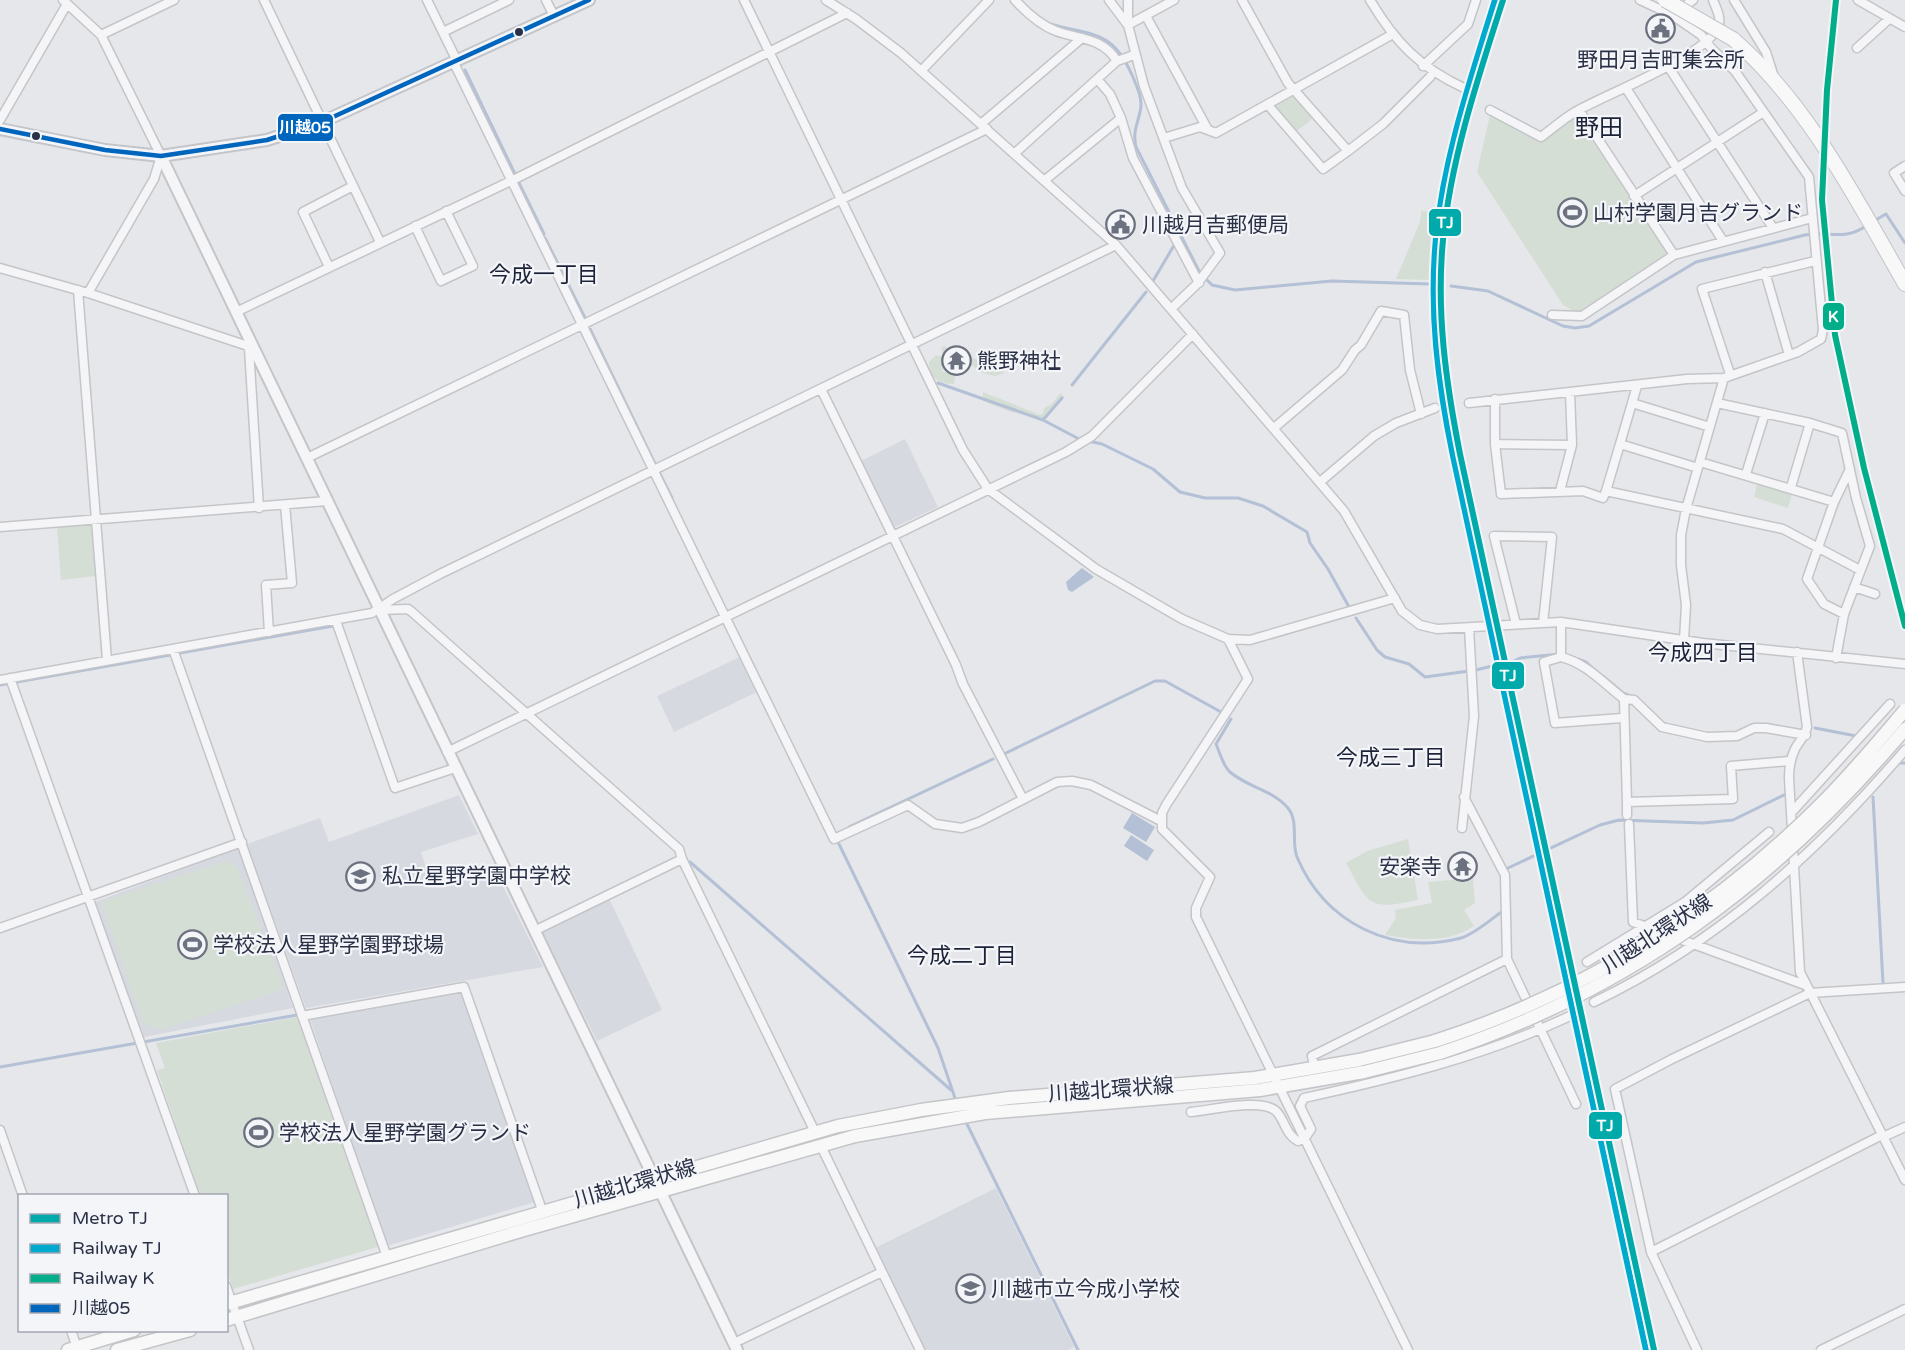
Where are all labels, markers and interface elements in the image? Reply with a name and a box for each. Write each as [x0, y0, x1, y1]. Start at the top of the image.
public building icon: 野田月吉町集会所 [1645, 13, 1677, 45]
unlabelled marker [513, 26, 525, 38]
place label: 野田月吉町集会所 [1577, 48, 1745, 73]
line badge: 川越05 [277, 113, 334, 142]
district label: 野田 [1575, 114, 1623, 143]
text: 川越05 [279, 118, 331, 138]
unlabelled marker [30, 130, 42, 142]
sports icon: 山村学園月吉グランド [1556, 197, 1588, 229]
place label: 山村学園月吉グランド [1593, 201, 1803, 226]
line badge: TJ [1428, 208, 1462, 237]
public building icon: 川越月吉郵便局 [1105, 209, 1137, 241]
place label: 川越月吉郵便局 [1142, 213, 1289, 238]
text: TJ [1435, 213, 1454, 233]
district label: 今成一丁目 [489, 262, 599, 288]
line badge: K [1822, 302, 1845, 331]
text: K [1828, 307, 1839, 327]
temple icon: 熊野神社 [940, 345, 972, 377]
place label: 熊野神社 [977, 349, 1061, 374]
district label: 今成四丁目 [1648, 640, 1758, 666]
line badge: TJ [1491, 661, 1525, 690]
text: TJ [1498, 666, 1517, 686]
district label: 今成三丁目 [1336, 745, 1446, 771]
temple icon: 安楽寺 [1447, 851, 1479, 883]
place label: 安楽寺 [1379, 855, 1442, 880]
school or university icon: 私立星野学園中学校 [345, 860, 377, 892]
place label: 私立星野学園中学校 [382, 864, 571, 889]
street label: 川越北環状線 [1597, 889, 1717, 979]
sports icon: 学校法人星野学園野球場 [176, 929, 208, 961]
place label: 学校法人星野学園野球場 [213, 933, 444, 958]
district label: 今成二丁目 [907, 943, 1017, 969]
street label: 川越北環状線 [1047, 1073, 1175, 1107]
line badge: TJ [1588, 1111, 1623, 1140]
text: TJ [1595, 1116, 1614, 1136]
sports icon: 学校法人星野学園グランド [242, 1117, 274, 1149]
place label: 学校法人星野学園グランド [279, 1121, 531, 1146]
street label: 川越北環状線 [571, 1155, 699, 1213]
legend [18, 1194, 228, 1332]
text: Metro TJ [72, 1207, 148, 1229]
text: Railway TJ [72, 1237, 162, 1259]
text: Railway K [72, 1267, 154, 1289]
school or university icon: 川越市立今成小学校 [954, 1273, 986, 1305]
place label: 川越市立今成小学校 [991, 1277, 1180, 1302]
text: 川越05 [72, 1297, 131, 1319]

